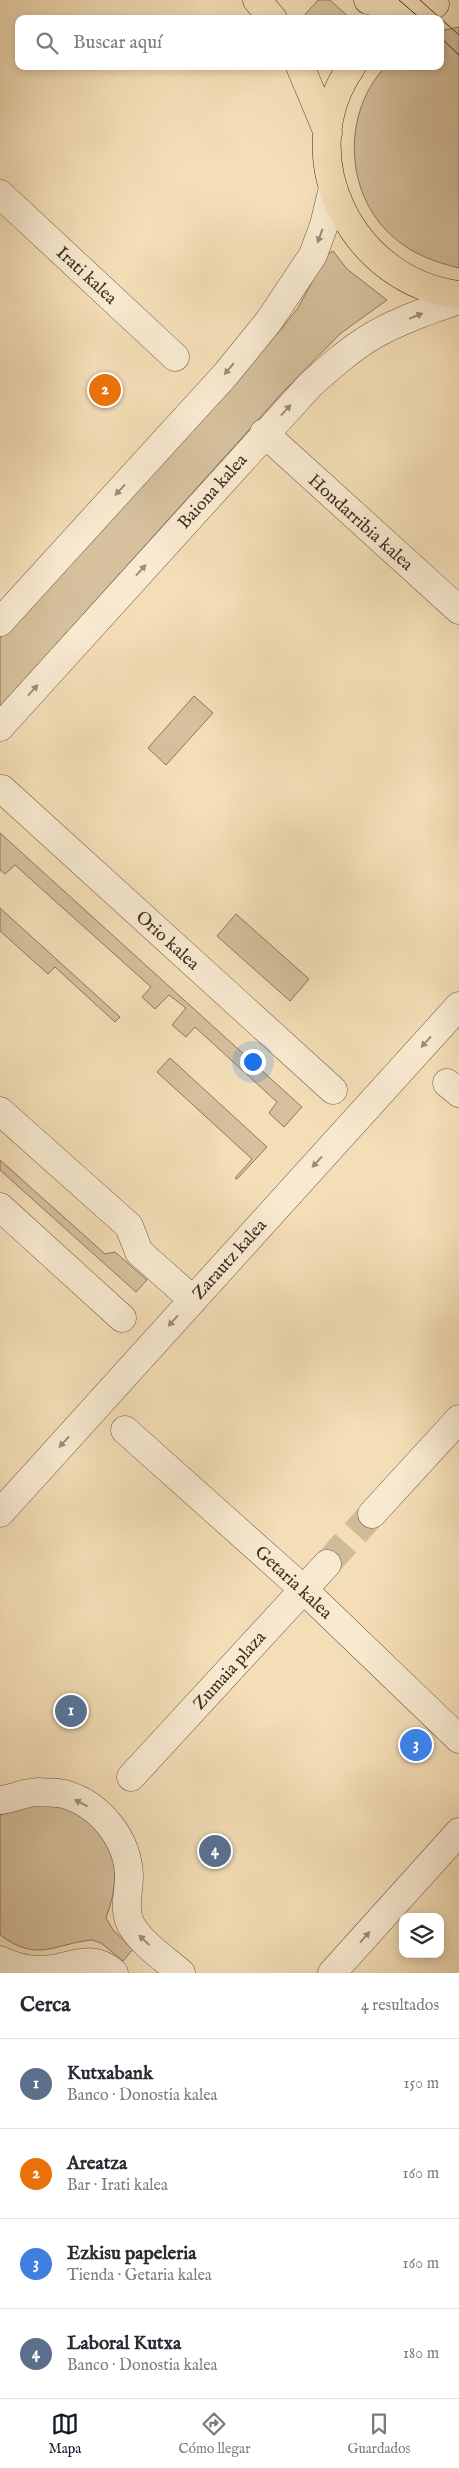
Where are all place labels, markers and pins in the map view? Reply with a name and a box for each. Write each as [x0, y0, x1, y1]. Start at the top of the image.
pin: 2 [89, 371, 121, 409]
pin: 1 [55, 1692, 87, 1730]
pin: 3 [400, 1726, 432, 1764]
pin: 4 [199, 1832, 231, 1870]

